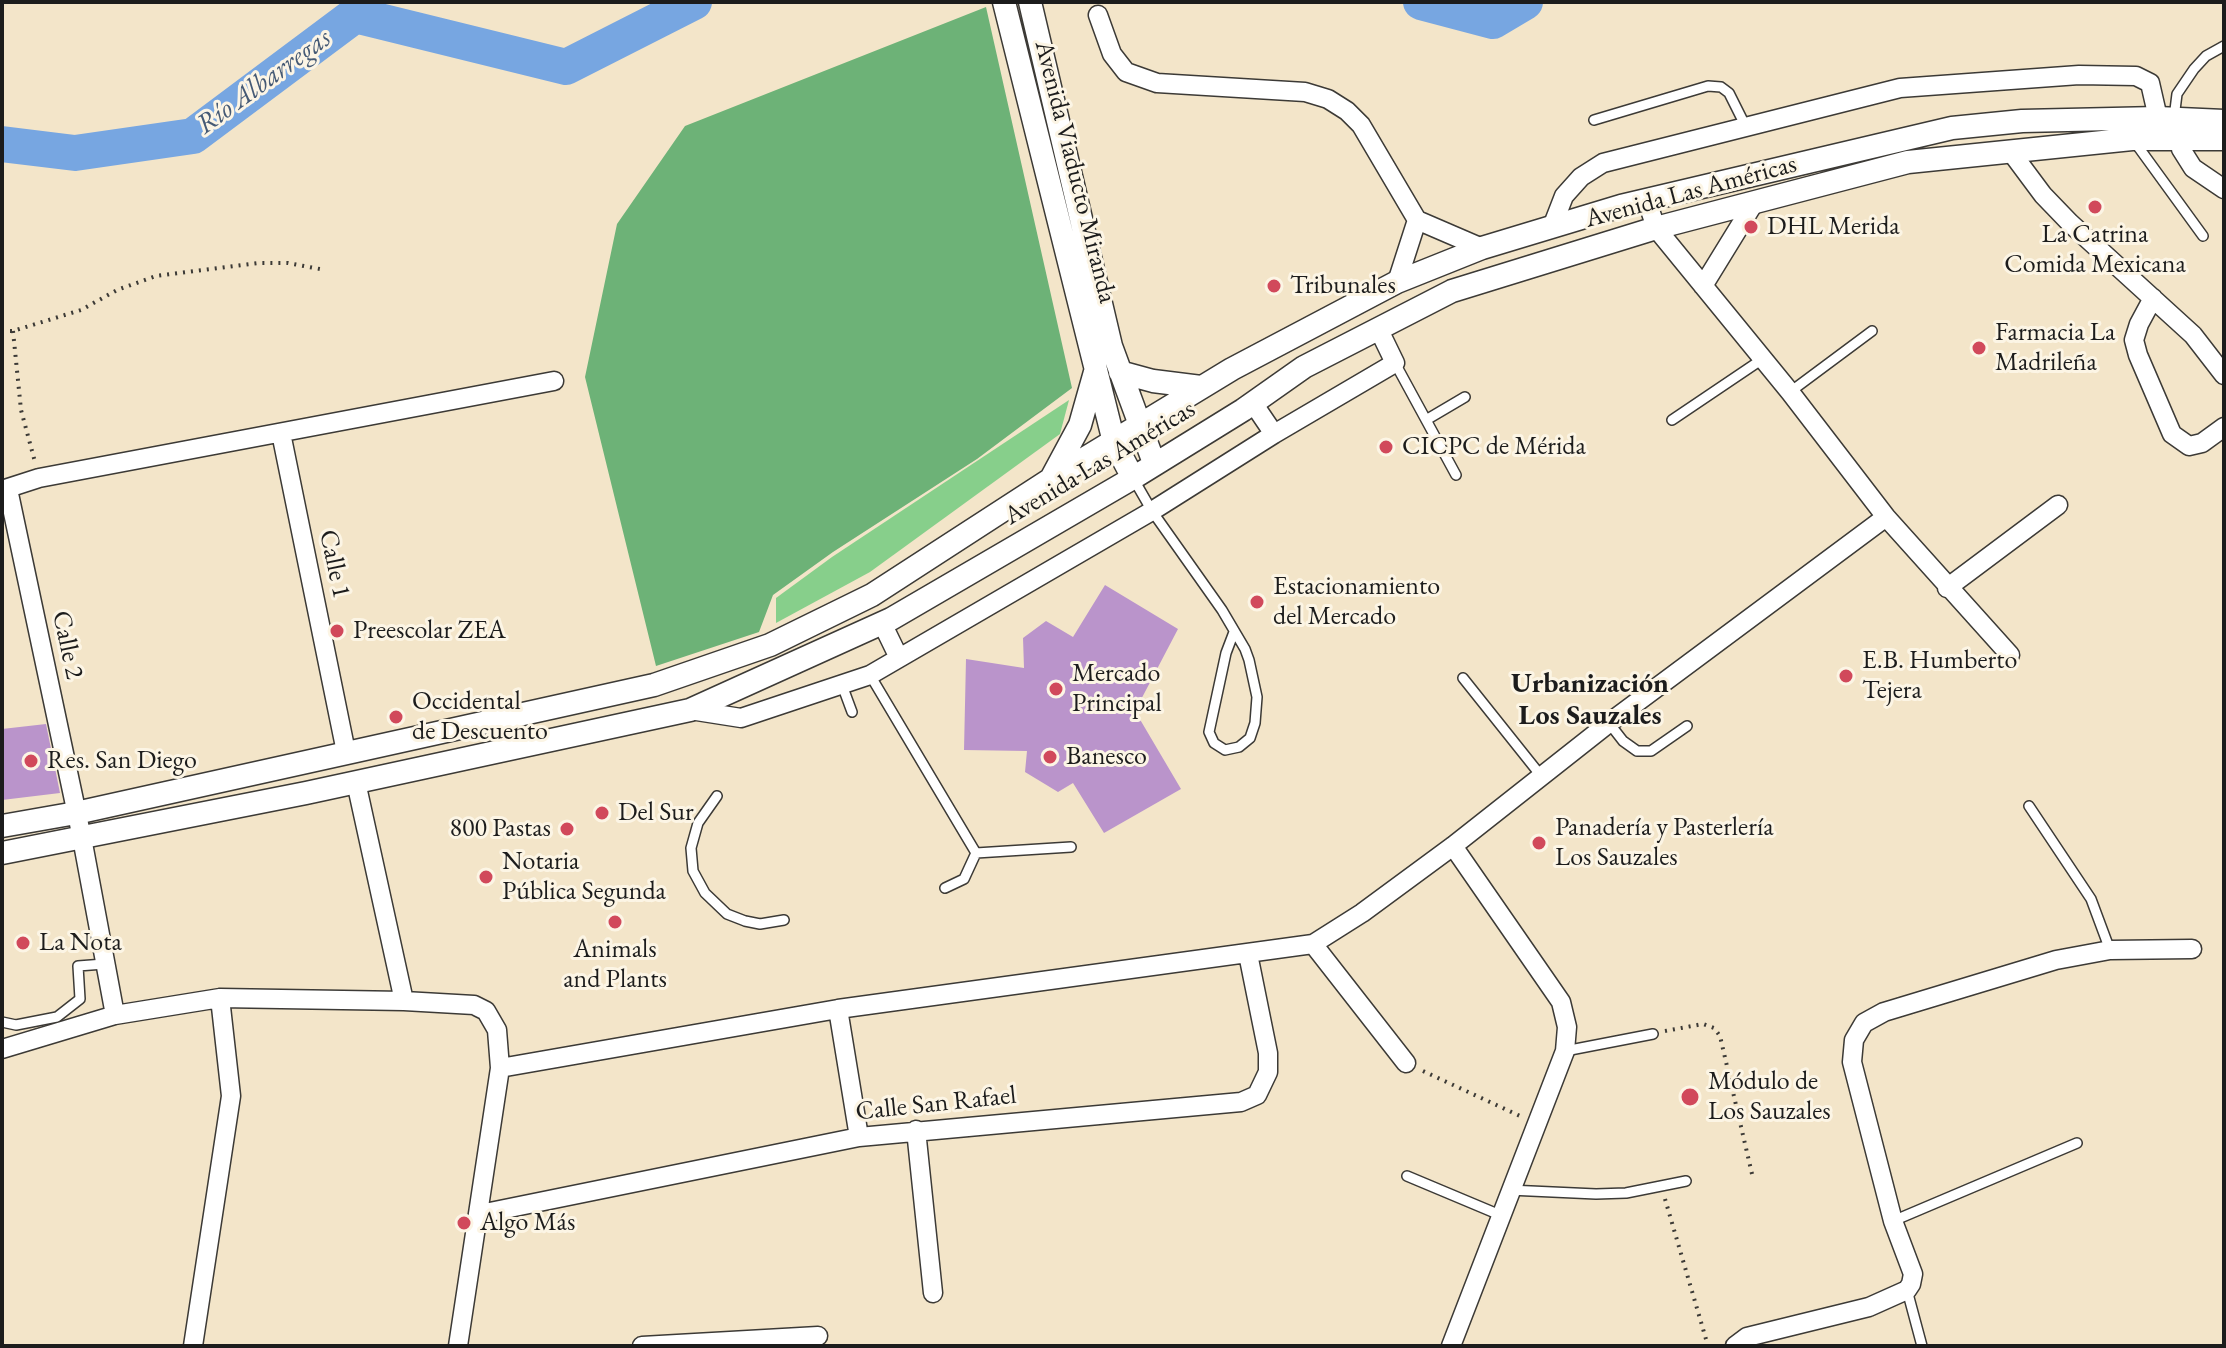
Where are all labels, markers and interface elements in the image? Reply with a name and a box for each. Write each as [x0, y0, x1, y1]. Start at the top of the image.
water label: Río Albarregas [190, 22, 338, 142]
street label: Avenida Viaducto Miranda [1027, 38, 1123, 306]
street label: Avenida Las Américas [1582, 149, 1800, 235]
marker: La Catrina Comida Mexicana [2086, 198, 2104, 216]
place label: DHL Merida [1767, 211, 1900, 243]
marker: DHL Merida [1742, 218, 1760, 236]
place label: La Catrina Comida Mexicana [2004, 219, 2186, 280]
place label: Tribunales [1290, 270, 1396, 302]
marker: Tribunales [1265, 277, 1283, 295]
place label: Farmacia La Madrileña [1995, 317, 2115, 378]
marker: Farmacia La Madrileña [1970, 339, 1988, 357]
street label: Avenida Las Américas [999, 394, 1201, 532]
place label: CICPC de Mérida [1402, 431, 1586, 463]
marker: CICPC de Mérida [1377, 438, 1395, 456]
street label: Calle 1 [312, 527, 356, 601]
place label: Estacionamiento del Mercado [1273, 571, 1440, 632]
marker: Estacionamiento del Mercado [1248, 593, 1266, 611]
street label: Calle 2 [45, 608, 89, 682]
place label: Preescolar ZEA [353, 615, 506, 647]
marker: Preescolar ZEA [328, 622, 346, 640]
place label: E.B. Humberto Tejera [1862, 645, 2017, 706]
place label: Mercado Principal [1072, 658, 1162, 720]
district label: Urbanización Los Sauzales [1511, 667, 1669, 733]
marker: E.B. Humberto Tejera [1837, 667, 1855, 685]
marker: Mercado Principal [1047, 680, 1065, 698]
place label: Occidental de Descuento [412, 686, 548, 748]
marker: Occidental de Descuento [387, 708, 405, 726]
place label: Banesco [1066, 741, 1147, 773]
place label: Res. San Diego [47, 745, 197, 777]
marker: Banesco [1041, 748, 1059, 766]
marker: Res. San Diego [22, 752, 40, 770]
place label: Del Sur [618, 797, 694, 829]
marker: Del Sur [593, 804, 611, 822]
place label: Panadería y Pasterlería Los Sauzales [1555, 812, 1774, 874]
place label: 800 Pastas [450, 813, 551, 845]
marker: 800 Pastas [558, 820, 576, 838]
marker: Panadería y Pasterlería Los Sauzales [1530, 834, 1548, 852]
place label: Notaria Pública Segunda [502, 846, 666, 908]
marker: Notaria Pública Segunda [477, 868, 495, 886]
marker: Animals and Plants [606, 913, 624, 931]
place label: La Nota [39, 927, 122, 959]
marker: La Nota [14, 934, 32, 952]
place label: Animals and Plants [563, 934, 667, 996]
place label: Módulo de Los Sauzales [1708, 1066, 1831, 1128]
street label: Calle San Rafael [854, 1080, 1018, 1128]
marker: Módulo de Los Sauzales [1679, 1086, 1701, 1108]
place label: Algo Más [480, 1207, 575, 1239]
marker: Algo Más [455, 1214, 473, 1232]

